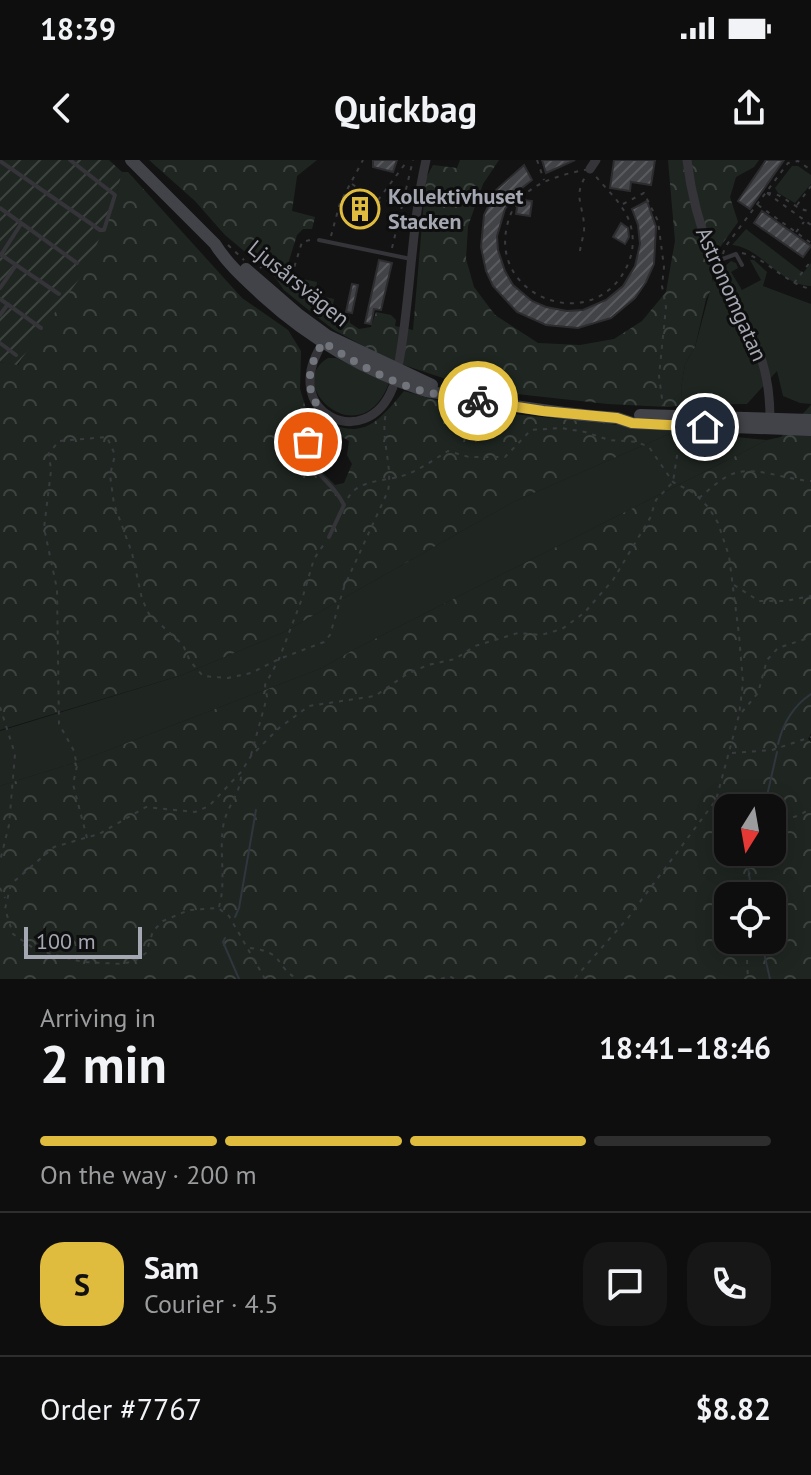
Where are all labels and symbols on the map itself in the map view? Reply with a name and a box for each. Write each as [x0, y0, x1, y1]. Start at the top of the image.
place label: Kollektivhuset Stacken [388, 182, 524, 235]
building icon: Kollektivhuset Stacken [339, 188, 381, 230]
street label: Astronomgatan [690, 223, 774, 365]
street label: Ljusårsvägen [243, 234, 355, 332]
courier [438, 361, 518, 441]
pin [671, 393, 739, 461]
pin [274, 408, 342, 476]
north arrow [714, 794, 786, 866]
scale bar [24, 923, 142, 959]

